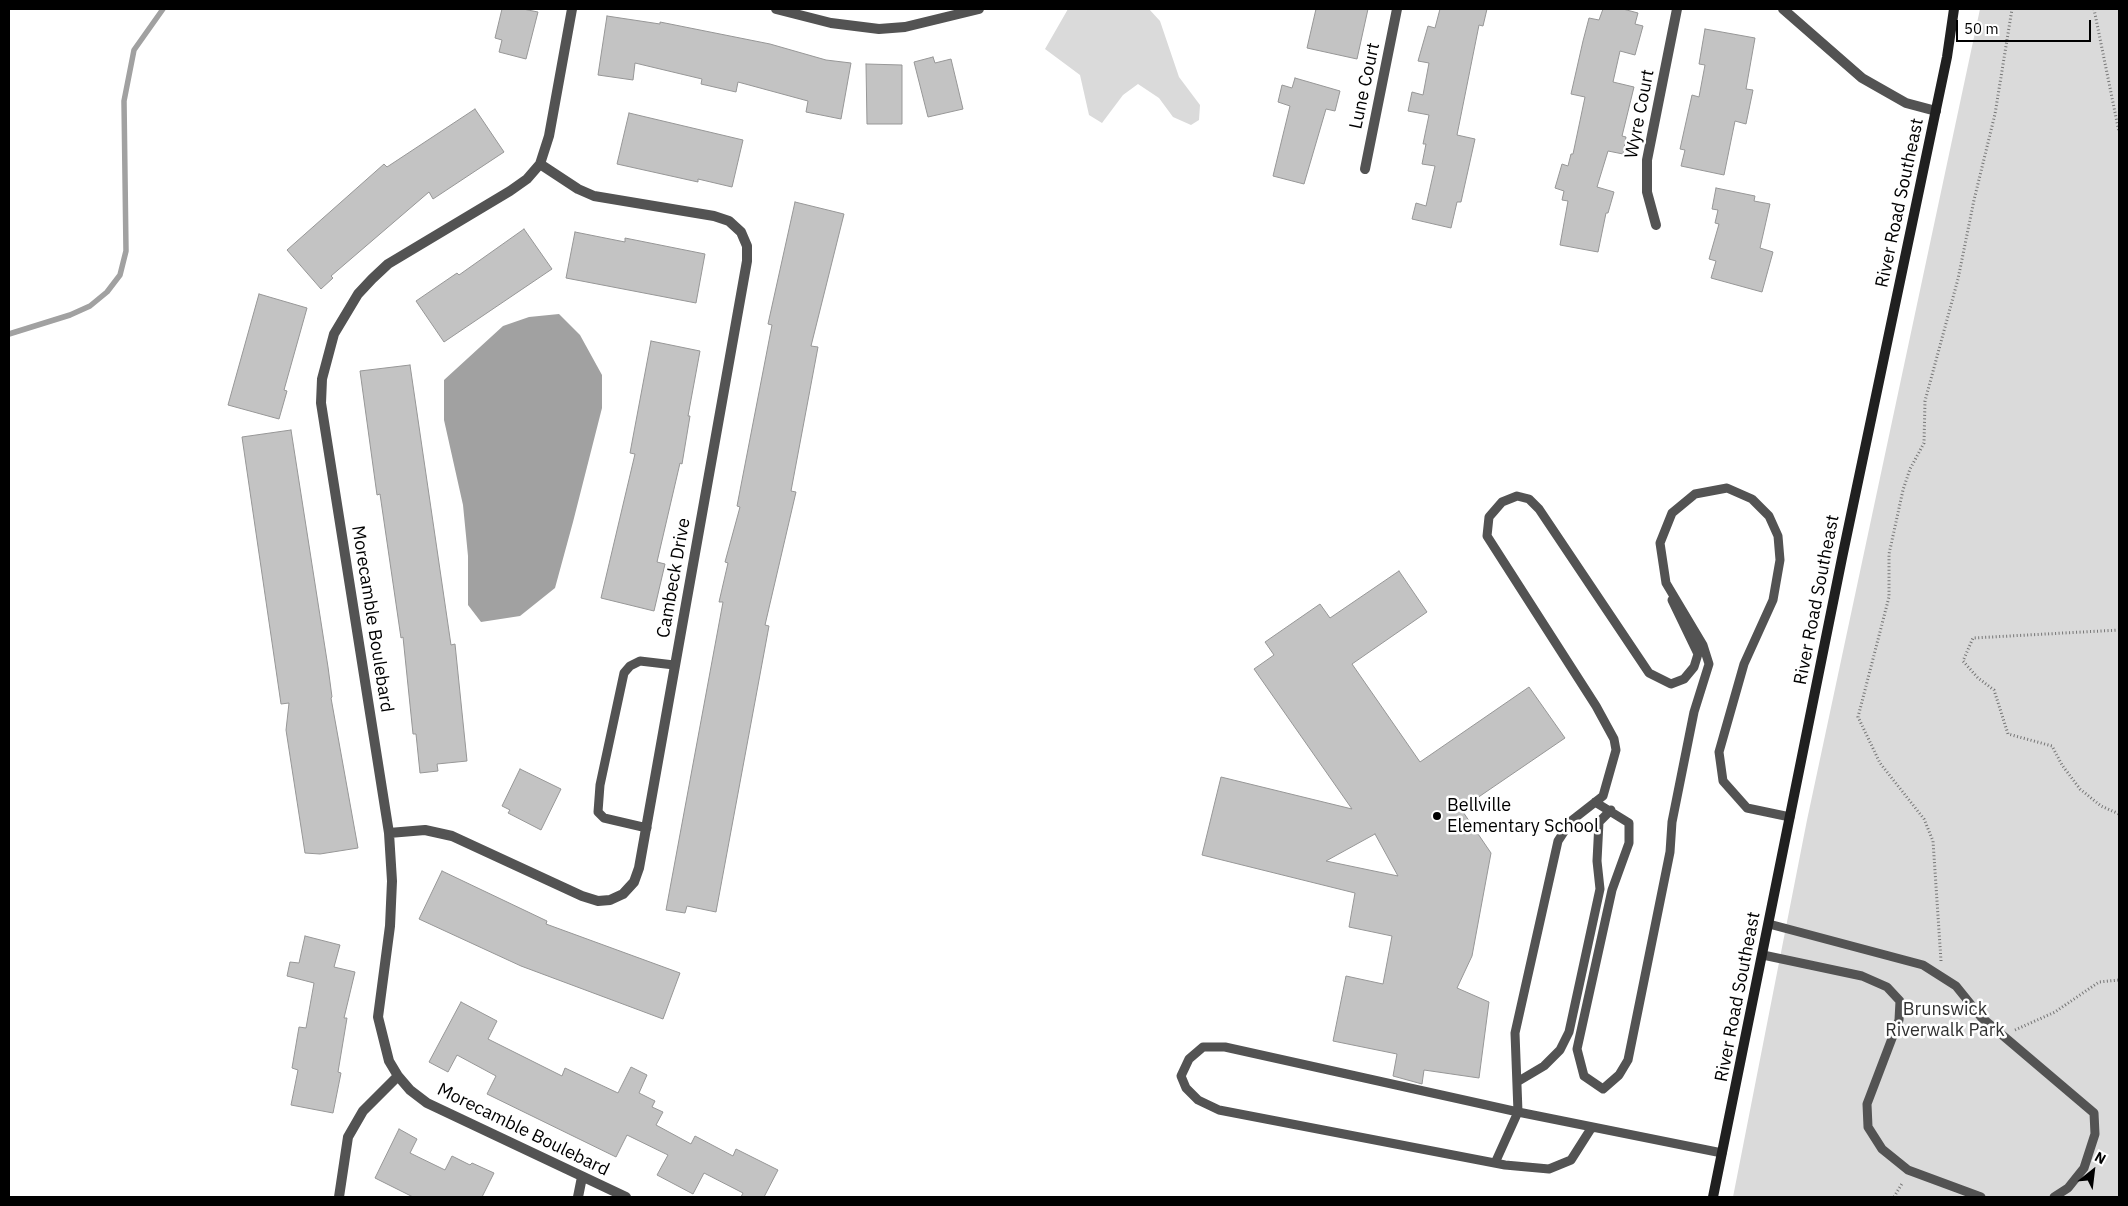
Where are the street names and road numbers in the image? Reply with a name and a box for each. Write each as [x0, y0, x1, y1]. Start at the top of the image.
street label: Lune Court [1345, 41, 1385, 131]
street label: Wyre Court [1621, 68, 1659, 160]
street label: River Road Southeast [1871, 116, 1929, 290]
street label: River Road Southeast [1790, 513, 1844, 687]
street label: Cambeck Drive [653, 516, 695, 640]
street label: Morecamble Boulebard [347, 524, 397, 714]
street label: River Road Southeast [1711, 910, 1765, 1084]
street label: Morecamble Boulebard [433, 1079, 613, 1181]

